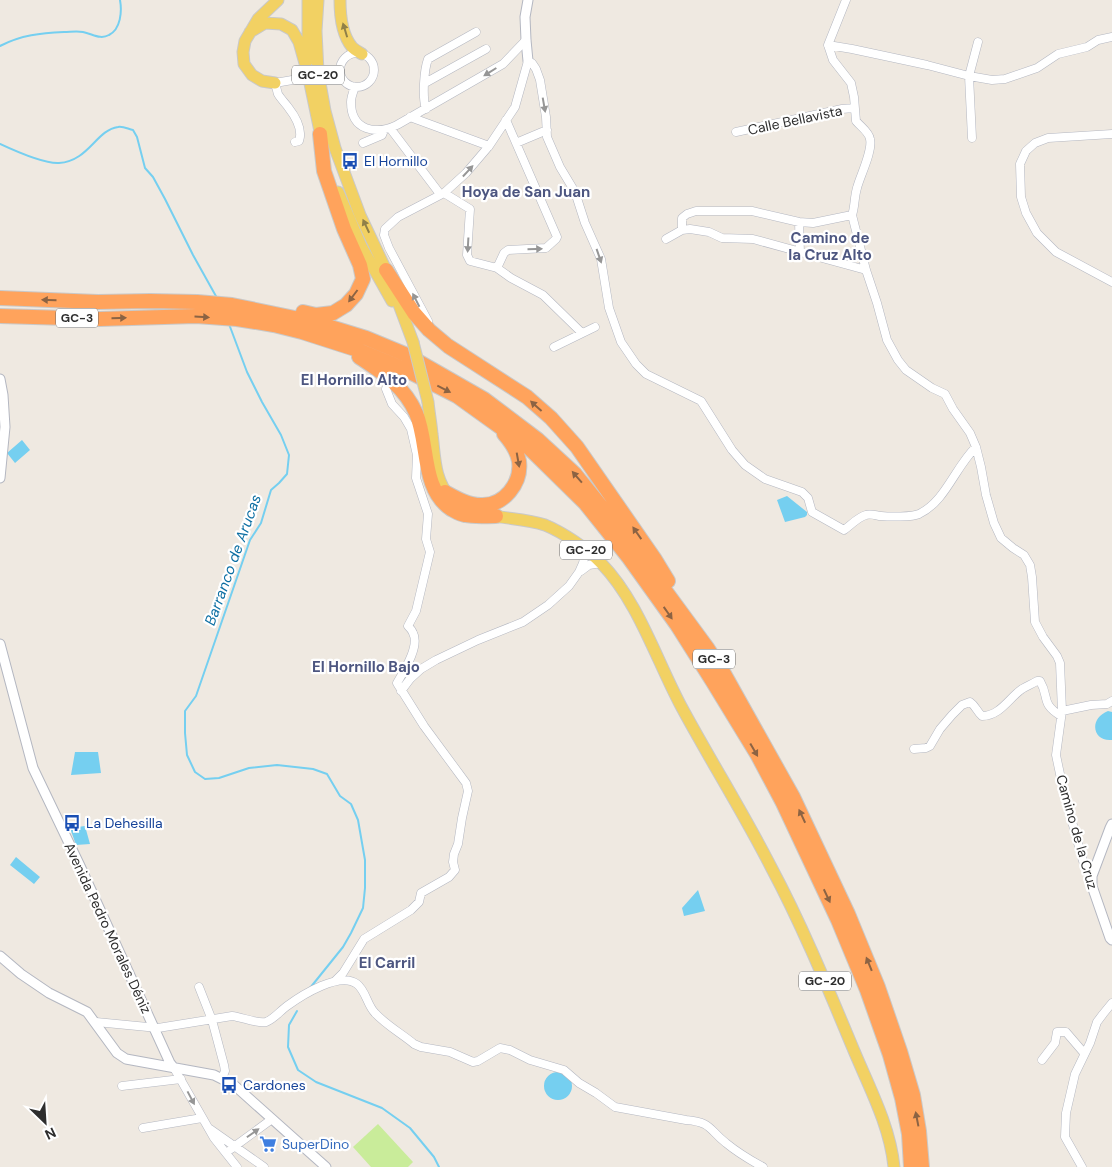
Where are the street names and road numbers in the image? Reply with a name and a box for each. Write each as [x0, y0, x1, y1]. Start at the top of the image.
road number: GC-20 [292, 66, 344, 84]
street label: Calle Bellavista [746, 101, 844, 139]
road number: GC-3 [56, 308, 98, 328]
road number: GC-20 [560, 540, 612, 560]
road number: GC-3 [693, 650, 735, 669]
street label: Camino de la Cruz [1052, 773, 1102, 891]
street label: Avenida Pedro Morales Déniz [60, 840, 156, 1016]
road number: GC-20 [799, 971, 851, 990]

